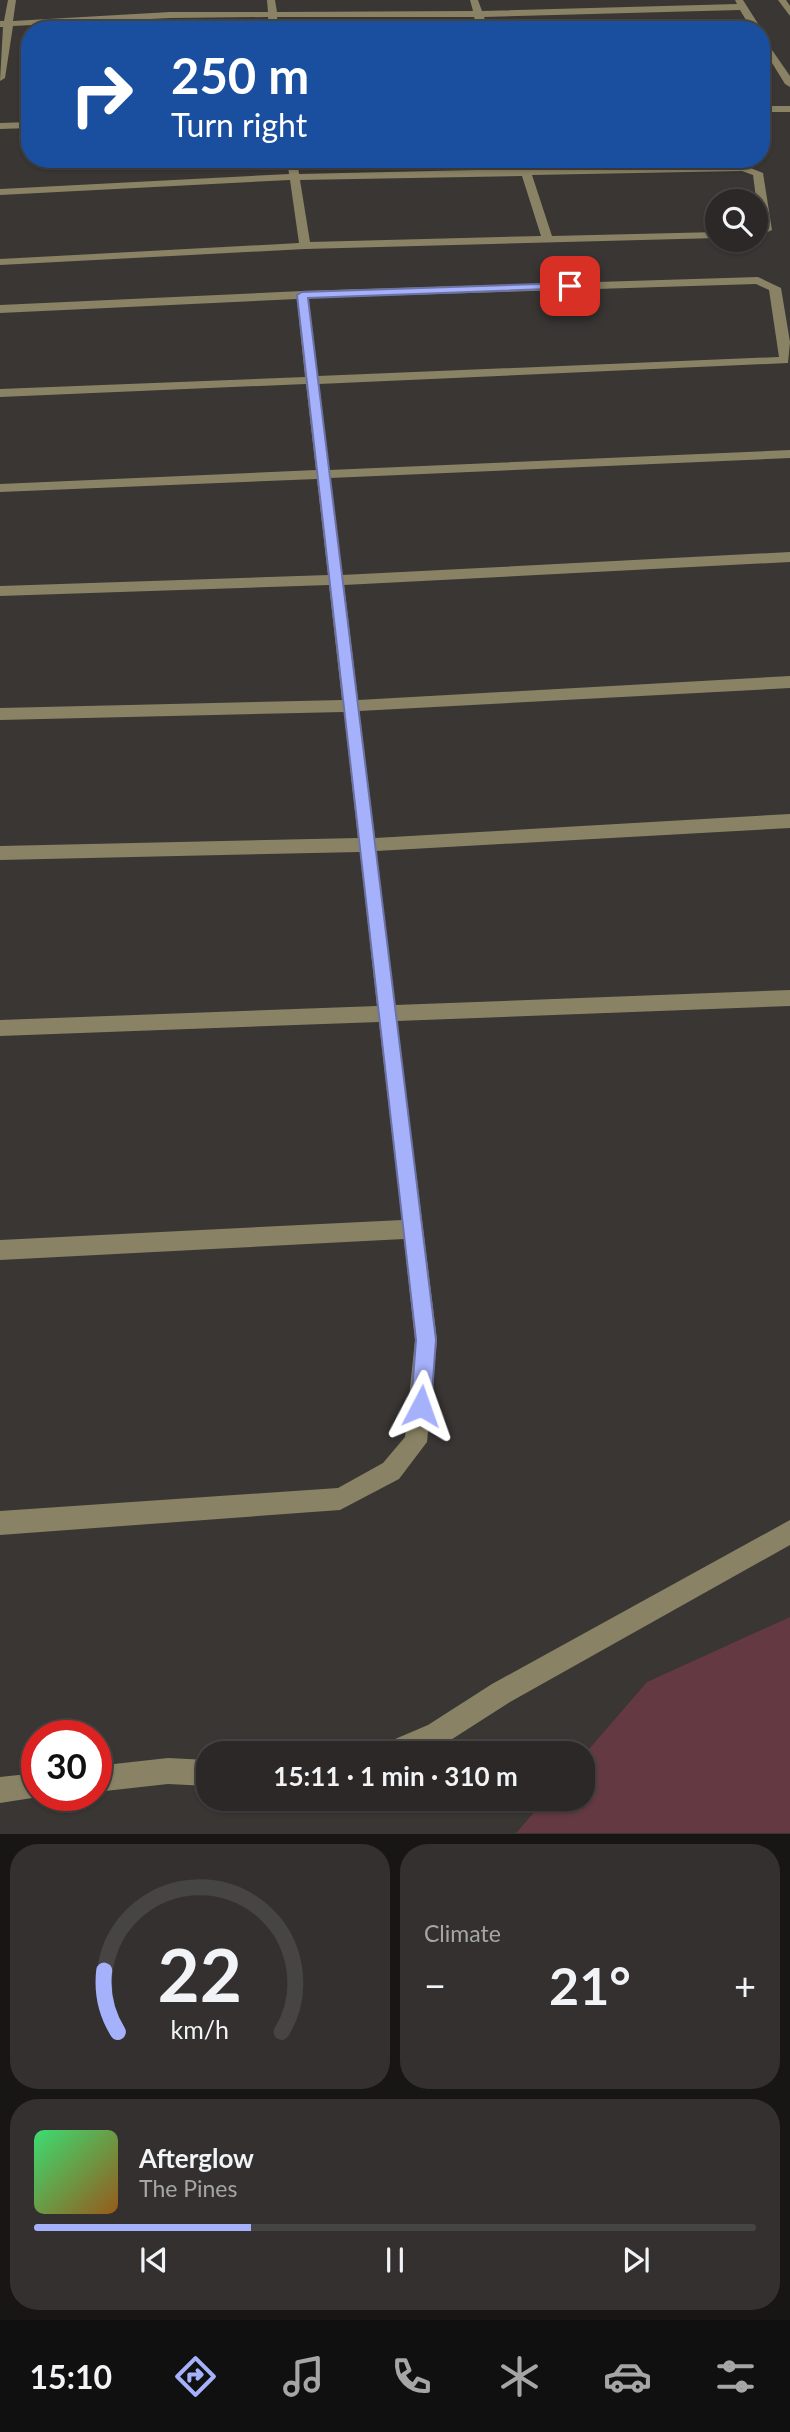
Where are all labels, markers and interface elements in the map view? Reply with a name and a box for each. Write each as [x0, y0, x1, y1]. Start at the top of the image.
text: 250 m [171, 46, 309, 104]
icon: right [56, 49, 147, 140]
text: Turn right [171, 105, 307, 144]
map controls [705, 189, 768, 252]
button: search [705, 189, 768, 252]
pin [540, 256, 600, 316]
icon: arrive [551, 267, 589, 305]
position arrow [384, 1369, 458, 1443]
speed limit sign: 30 [21, 1720, 112, 1811]
text: 15:11 · 1 min · 310 m [273, 1760, 518, 1792]
text: Climate [424, 1919, 501, 1947]
text: 22 [158, 1931, 242, 2019]
text: 21° [549, 1954, 631, 2016]
text: − [424, 1962, 446, 2008]
text: + [734, 1962, 756, 2008]
text: km/h [171, 2014, 229, 2044]
text: Afterglow [139, 2142, 254, 2174]
text: The Pines [139, 2174, 237, 2202]
icon: previous [135, 2241, 173, 2279]
icon: pause [376, 2241, 414, 2279]
icon: next [617, 2241, 655, 2279]
icon: directions [171, 2352, 220, 2401]
icon: music [279, 2352, 328, 2401]
icon: phone [387, 2352, 436, 2401]
icon: climate [495, 2352, 544, 2401]
icon: car [603, 2352, 652, 2401]
icon: filters [711, 2352, 760, 2401]
text: 15:10 [30, 2357, 112, 2396]

